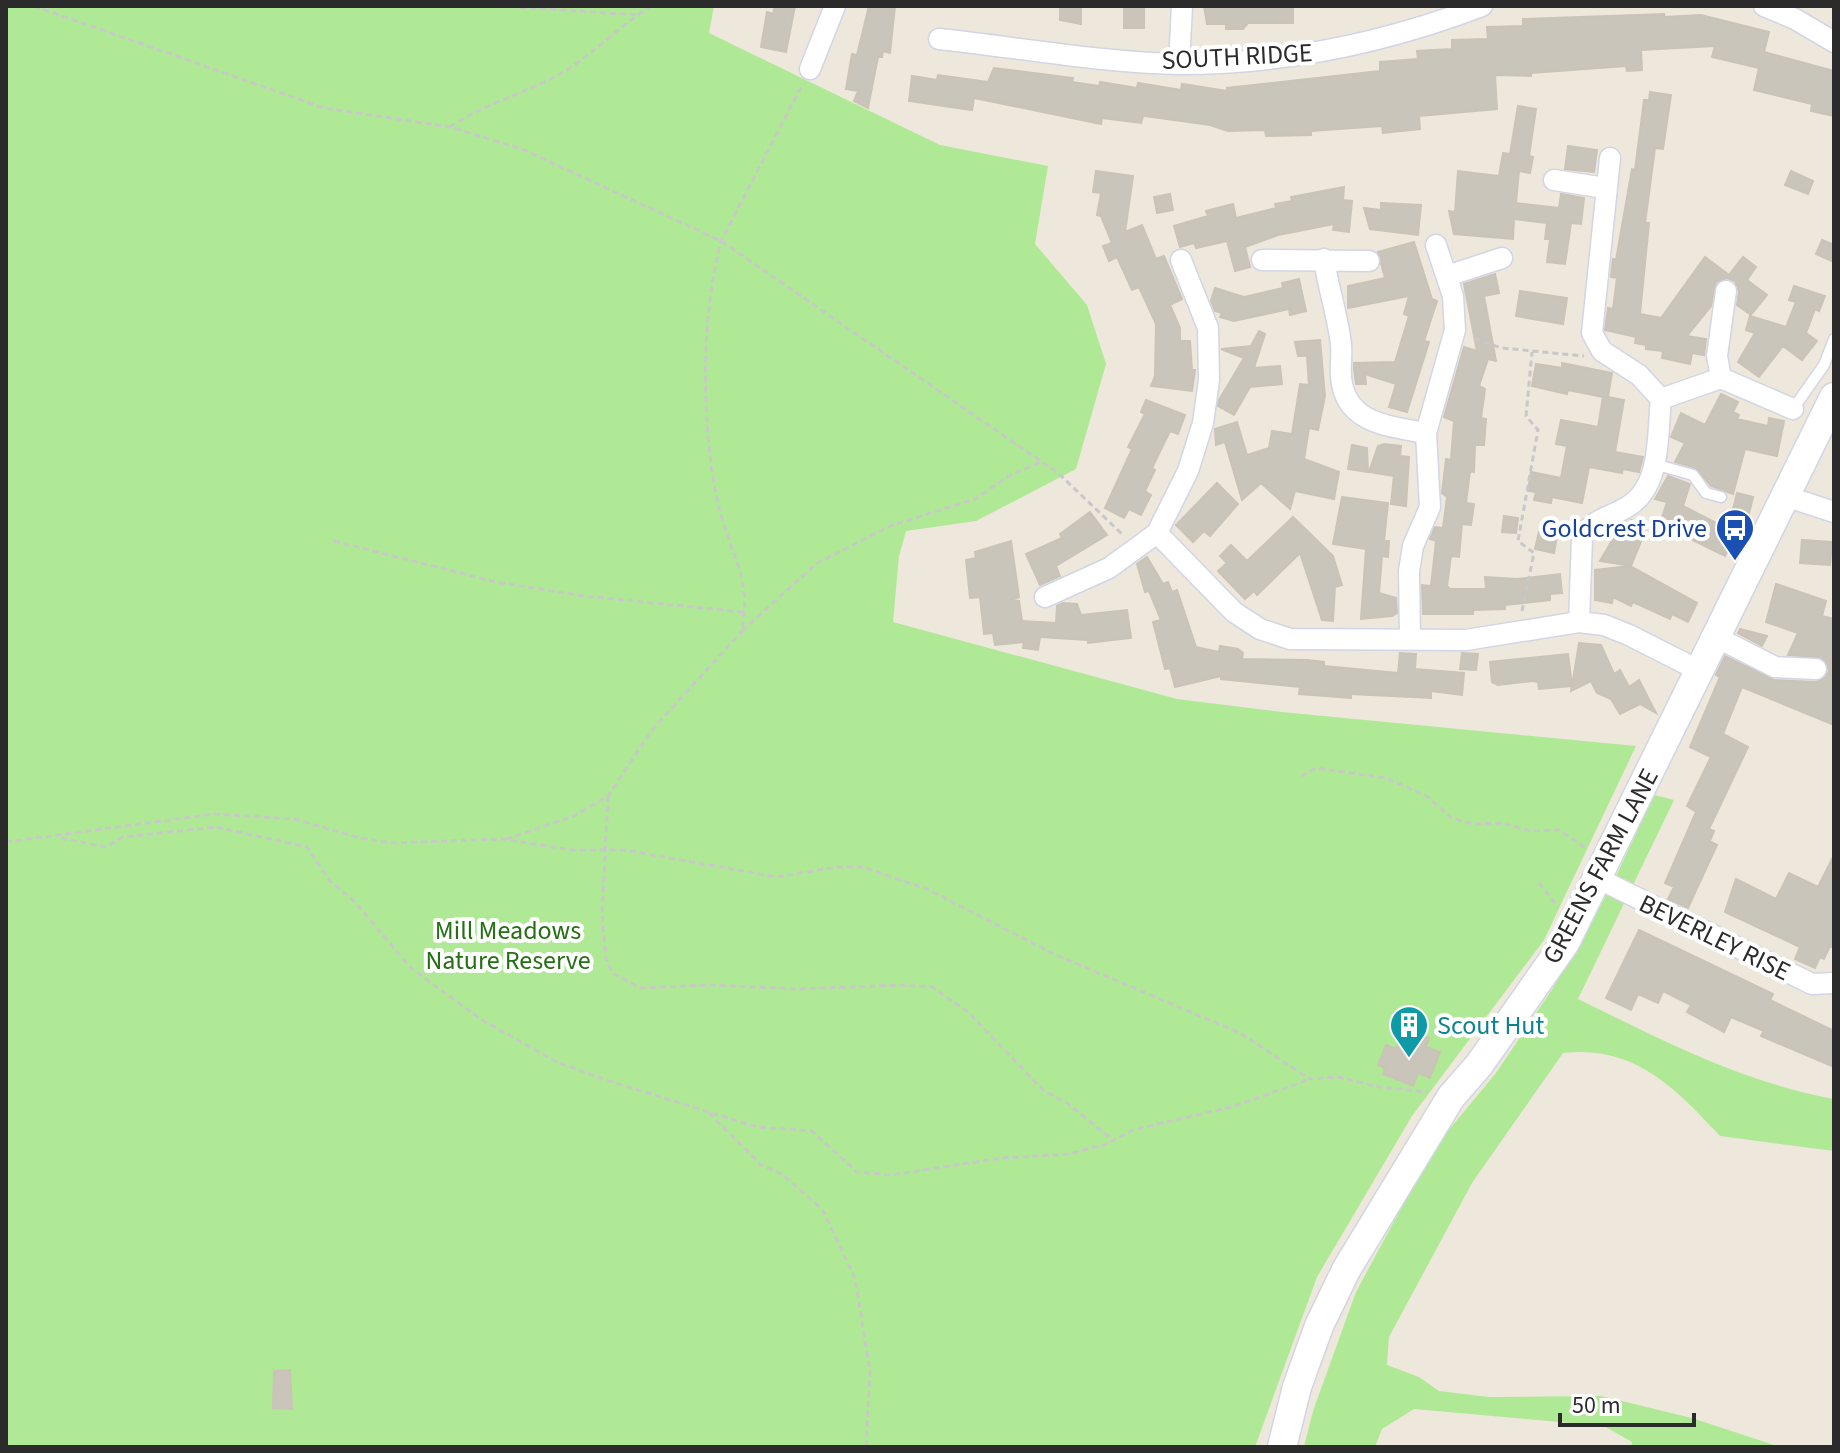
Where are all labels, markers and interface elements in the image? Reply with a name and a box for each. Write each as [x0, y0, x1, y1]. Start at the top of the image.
street label: SOUTH RIDGE [1160, 34, 1314, 79]
bus stop icon: Goldcrest Drive [1714, 507, 1756, 562]
place label: Goldcrest Drive [1542, 510, 1707, 547]
street label: GREENS FARM LANE [1533, 762, 1668, 970]
street label: BEVERLEY RISE [1633, 885, 1797, 990]
park label: Mill Meadows Nature Reserve [425, 912, 591, 979]
building icon: Scout Hut [1388, 1004, 1430, 1059]
place label: Scout Hut [1437, 1007, 1545, 1044]
scale bar [1560, 1377, 1694, 1427]
text: 50 m [1572, 1388, 1621, 1423]

